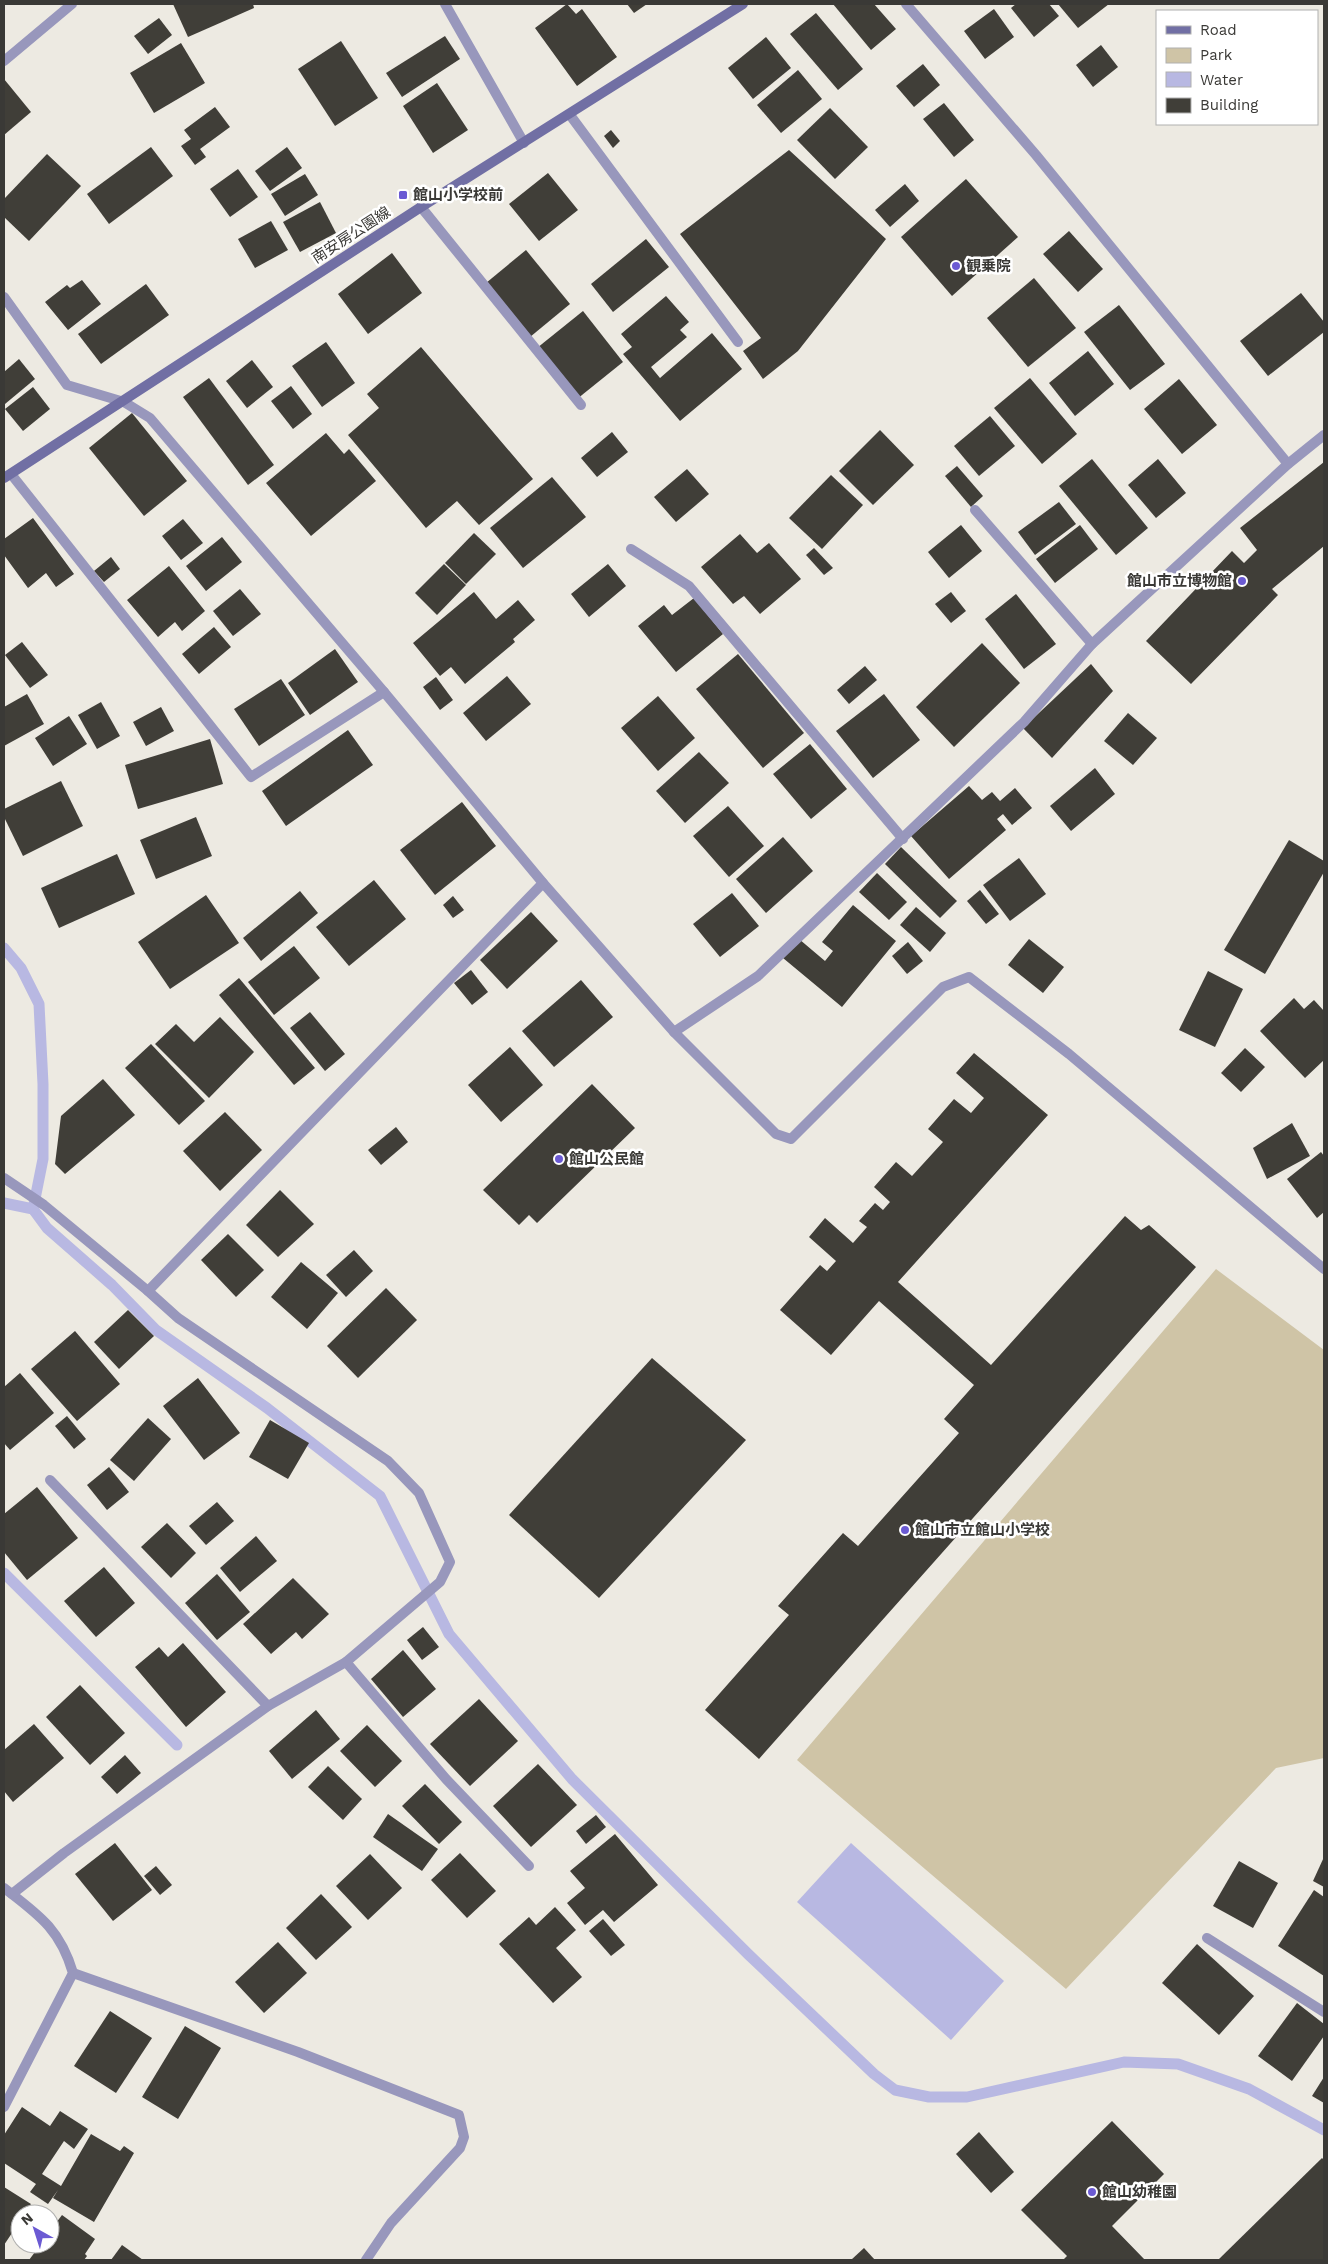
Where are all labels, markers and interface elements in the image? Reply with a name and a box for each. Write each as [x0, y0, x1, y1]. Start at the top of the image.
legend [1156, 10, 1318, 125]
text: Road [1200, 21, 1237, 39]
text: Park [1200, 46, 1233, 64]
text: Water [1200, 71, 1243, 89]
text: Building [1200, 96, 1258, 114]
place label: 館山小学校前 [413, 186, 503, 204]
marker: 館山小学校前 [397, 189, 409, 201]
street label: 南安房公園線 [308, 203, 394, 267]
place label: 観乗院 [966, 257, 1011, 275]
marker: 観乗院 [950, 260, 962, 272]
place label: 館山市立博物館 [1127, 572, 1232, 590]
marker: 館山市立博物館 [1236, 575, 1248, 587]
place label: 館山公民館 [569, 1150, 644, 1168]
marker: 館山公民館 [553, 1153, 565, 1165]
place label: 館山市立館山小学校 [915, 1521, 1050, 1539]
marker: 館山市立館山小学校 [899, 1524, 911, 1536]
place label: 館山幼稚園 [1102, 2183, 1177, 2201]
marker: 館山幼稚園 [1086, 2186, 1098, 2198]
north arrow [10, 2204, 60, 2254]
text: N [18, 2209, 36, 2228]

